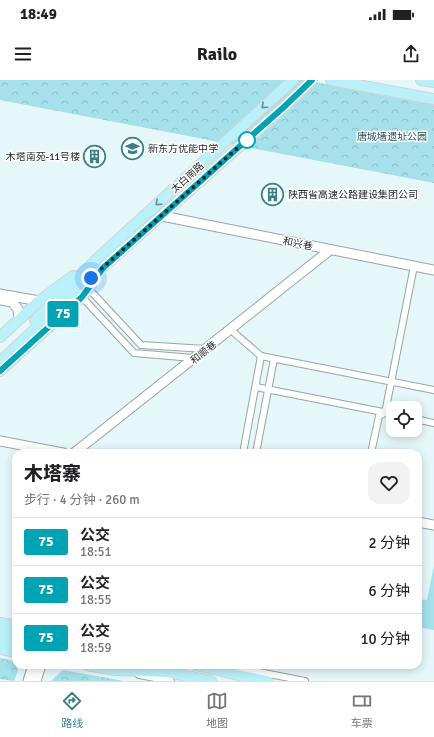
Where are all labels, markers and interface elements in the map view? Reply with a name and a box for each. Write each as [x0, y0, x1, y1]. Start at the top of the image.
text: 18:49 [20, 5, 57, 23]
icon: menu [12, 43, 34, 65]
text: Railo [197, 43, 237, 65]
icon: share [400, 43, 422, 65]
one-way arrow [261, 102, 269, 109]
unlabelled marker [238, 131, 256, 149]
park label: 唐城墙遗址公园 [357, 131, 427, 143]
school or university icon: 新东方优能中学 [119, 135, 145, 161]
building icon: 木塔南苑-11号楼 [82, 143, 108, 169]
place label: 新东方优能中学 [148, 143, 218, 155]
place label: 木塔南苑-11号楼 [6, 151, 80, 163]
street label: 太白南路 [169, 160, 207, 196]
building icon: 陕西省高速公路建设集团公司 [259, 181, 285, 207]
place label: 陕西省高速公路建设集团公司 [288, 189, 418, 201]
one-way arrow [155, 199, 162, 206]
street label: 和兴巷 [282, 235, 314, 253]
your location [81, 268, 101, 288]
line badge: 75 [45, 301, 81, 327]
text: 75 [55, 305, 71, 322]
street label: 和顺巷 [188, 339, 219, 367]
map controls [386, 401, 422, 437]
button: locate [386, 401, 422, 437]
text: 木塔寨 [24, 462, 81, 486]
button: heart [368, 462, 410, 504]
text: 步行 · 4 分钟 · 260 m [24, 492, 140, 508]
text: 公交 [80, 526, 110, 544]
text: 75 [38, 533, 54, 550]
text: 2 分钟 [369, 534, 410, 552]
text: 18:51 [80, 544, 112, 560]
text: 公交 [80, 574, 110, 592]
text: 75 [38, 581, 54, 598]
text: 6 分钟 [369, 582, 410, 600]
text: 18:55 [80, 592, 112, 608]
text: 公交 [80, 622, 110, 640]
text: 75 [38, 629, 54, 646]
text: 10 分钟 [360, 630, 410, 648]
text: 18:59 [80, 640, 112, 656]
tab: 路线 [61, 690, 83, 730]
tab: 地图 [206, 690, 228, 730]
tab: 车票 [351, 690, 373, 730]

